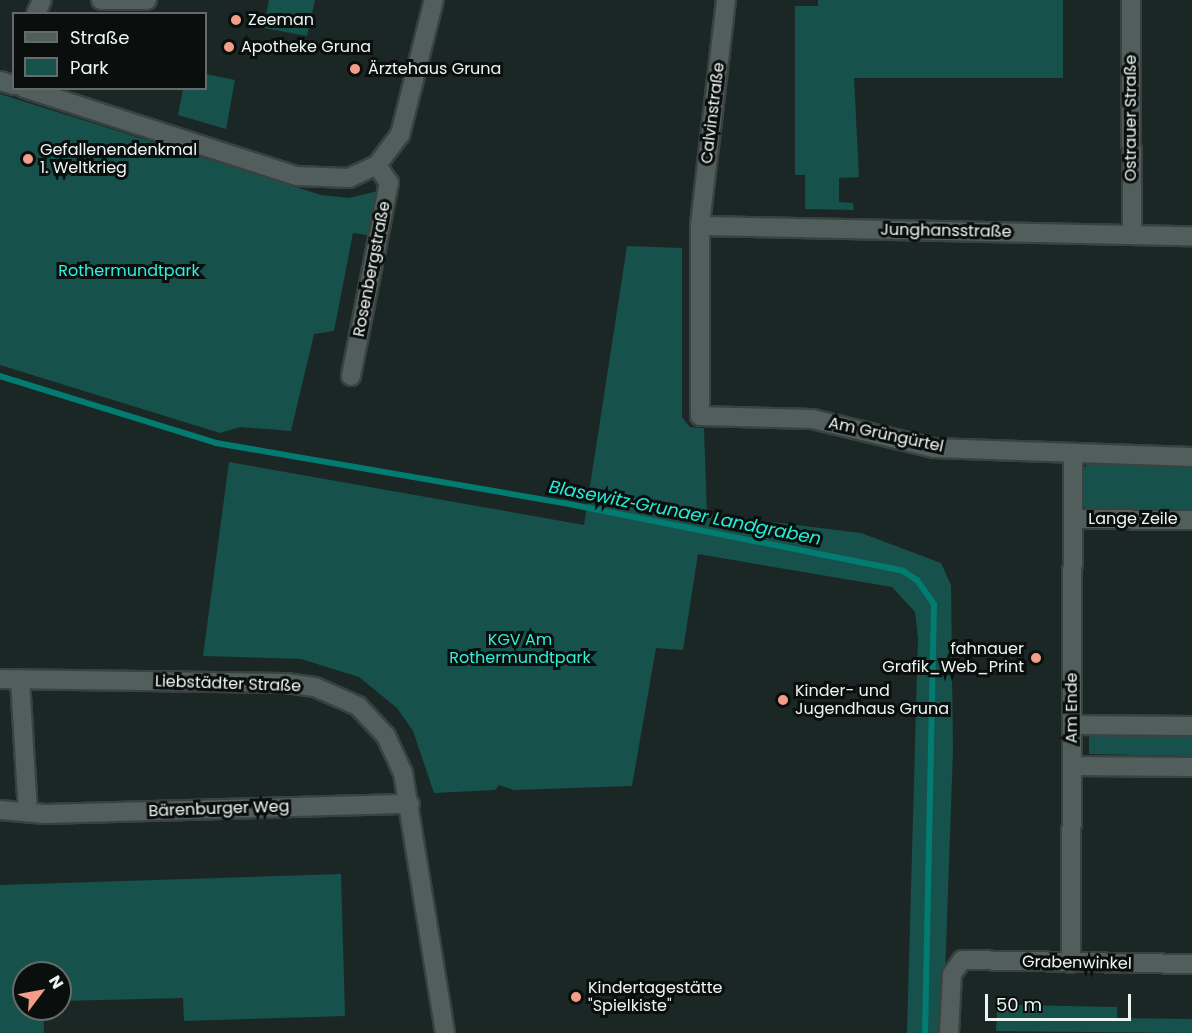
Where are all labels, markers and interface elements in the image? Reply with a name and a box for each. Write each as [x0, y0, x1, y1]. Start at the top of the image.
place label: Zeeman [248, 10, 314, 30]
legend [12, 12, 207, 90]
marker: Zeeman [229, 13, 243, 27]
text: Straße [70, 25, 129, 50]
place label: Apotheke Gruna [241, 37, 371, 57]
marker: Apotheke Gruna [222, 40, 236, 54]
text: Park [70, 55, 109, 80]
street label: Ostrauer Straße [1121, 55, 1141, 181]
place label: Ärztehaus Gruna [368, 59, 501, 79]
marker: Ärztehaus Gruna [346, 60, 364, 78]
street label: Calvinstraße [697, 61, 729, 165]
place label: Gefallenendenkmal 1. Weltkrieg [40, 140, 197, 178]
marker: Gefallenendenkmal 1. Weltkrieg [21, 152, 35, 166]
street label: Rosenbergstraße [349, 200, 395, 338]
street label: Junghansstraße [880, 220, 1012, 242]
park label: Rothermundtpark [58, 261, 200, 281]
street label: Am Grüngürtel [827, 413, 945, 457]
water label: Blasewitz‐Grunaer Landgraben [547, 476, 823, 550]
street label: Lange Zeile [1088, 509, 1178, 529]
park label: KGV Am Rothermundtpark [449, 630, 591, 668]
place label: fahnauer Grafik_Web_Print [882, 639, 1024, 677]
marker: fahnauer Grafik_Web_Print [1029, 651, 1043, 665]
street label: Liebstädter Straße [155, 672, 301, 696]
street label: Am Ende [1062, 673, 1082, 743]
place label: Kinder- und Jugendhaus Gruna [795, 681, 949, 719]
marker: Kinder- und Jugendhaus Gruna [776, 693, 790, 707]
street label: Bärenburger Weg [148, 797, 290, 821]
street label: Grabenwinkel [1022, 952, 1132, 974]
north arrow [12, 961, 72, 1021]
text: N [43, 971, 69, 993]
place label: Kindertagestätte "Spielkiste" [588, 978, 722, 1016]
scale bar [988, 982, 1134, 1020]
marker: Kindertagestätte "Spielkiste" [569, 990, 583, 1004]
text: 50 m [996, 992, 1042, 1017]

